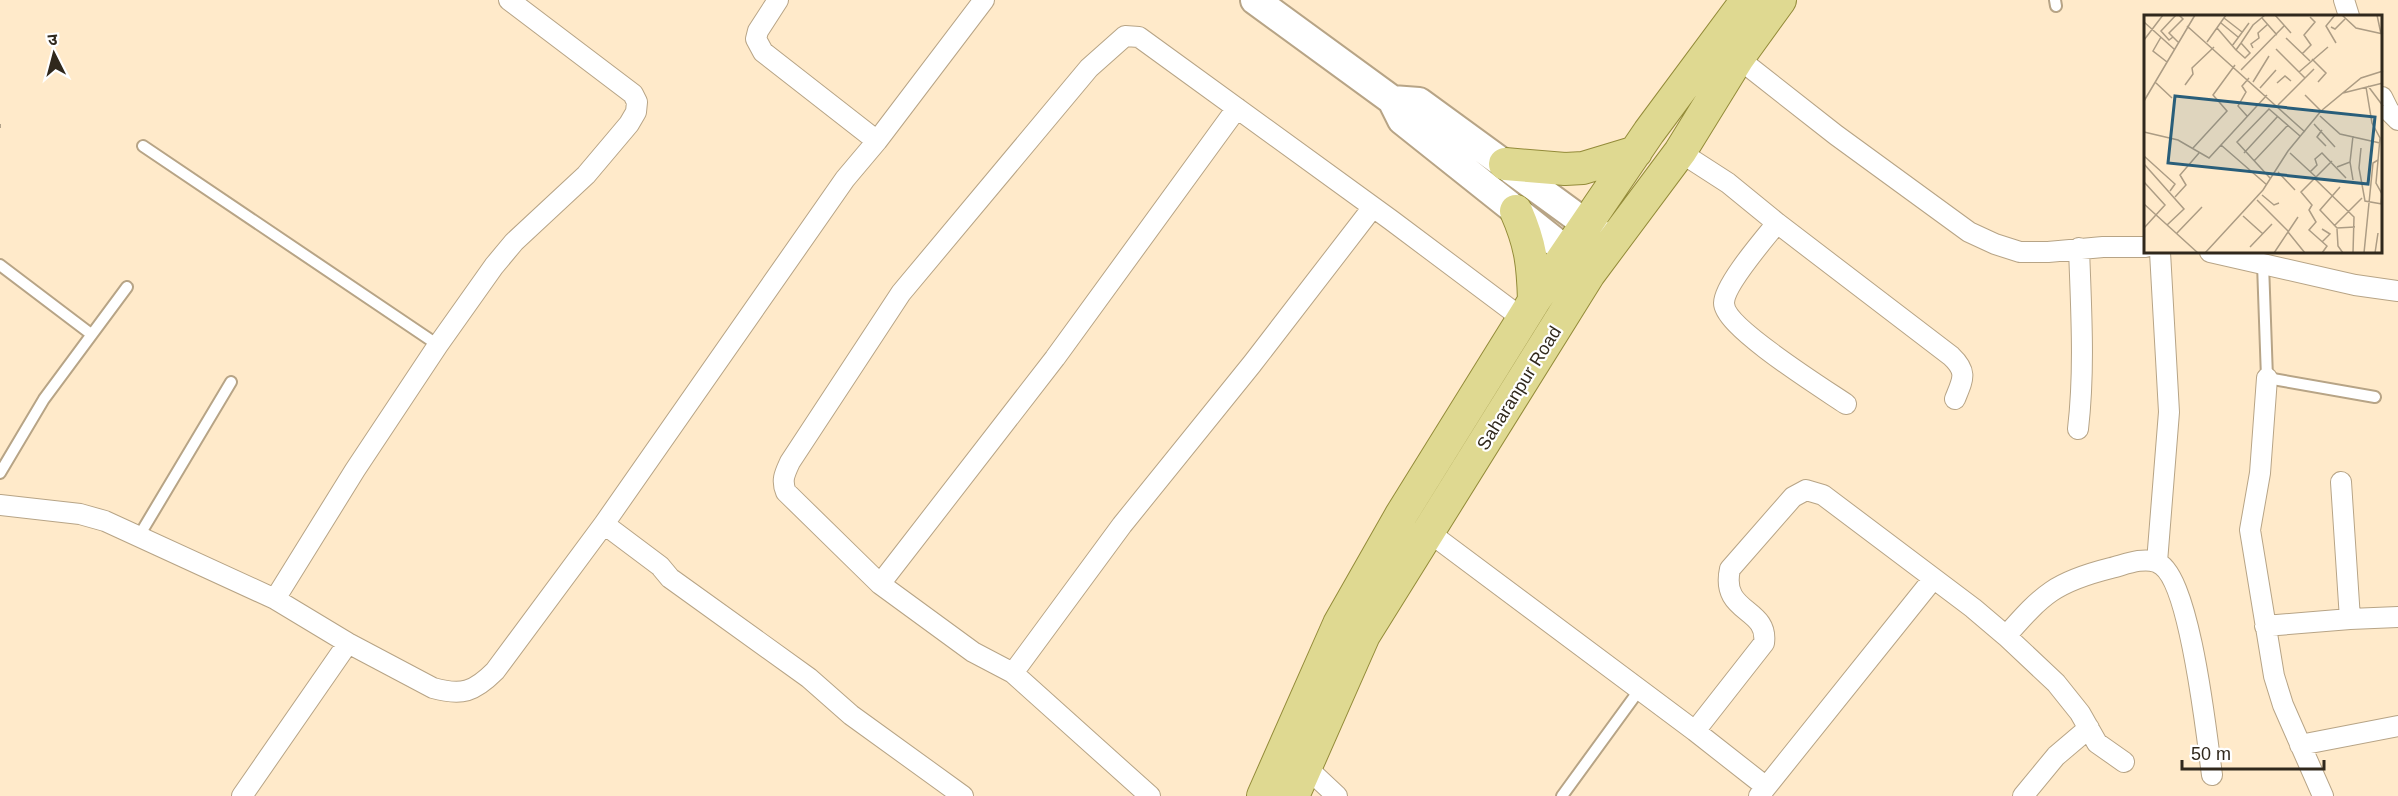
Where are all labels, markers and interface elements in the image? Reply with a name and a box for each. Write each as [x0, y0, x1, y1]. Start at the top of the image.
inset map [2144, 15, 2383, 254]
north arrow [24, 24, 84, 84]
text: उ [47, 31, 59, 49]
street label: Saharanpur Road [1473, 322, 1565, 454]
scale bar [2182, 733, 2324, 771]
text: 50 m [2191, 744, 2231, 764]

